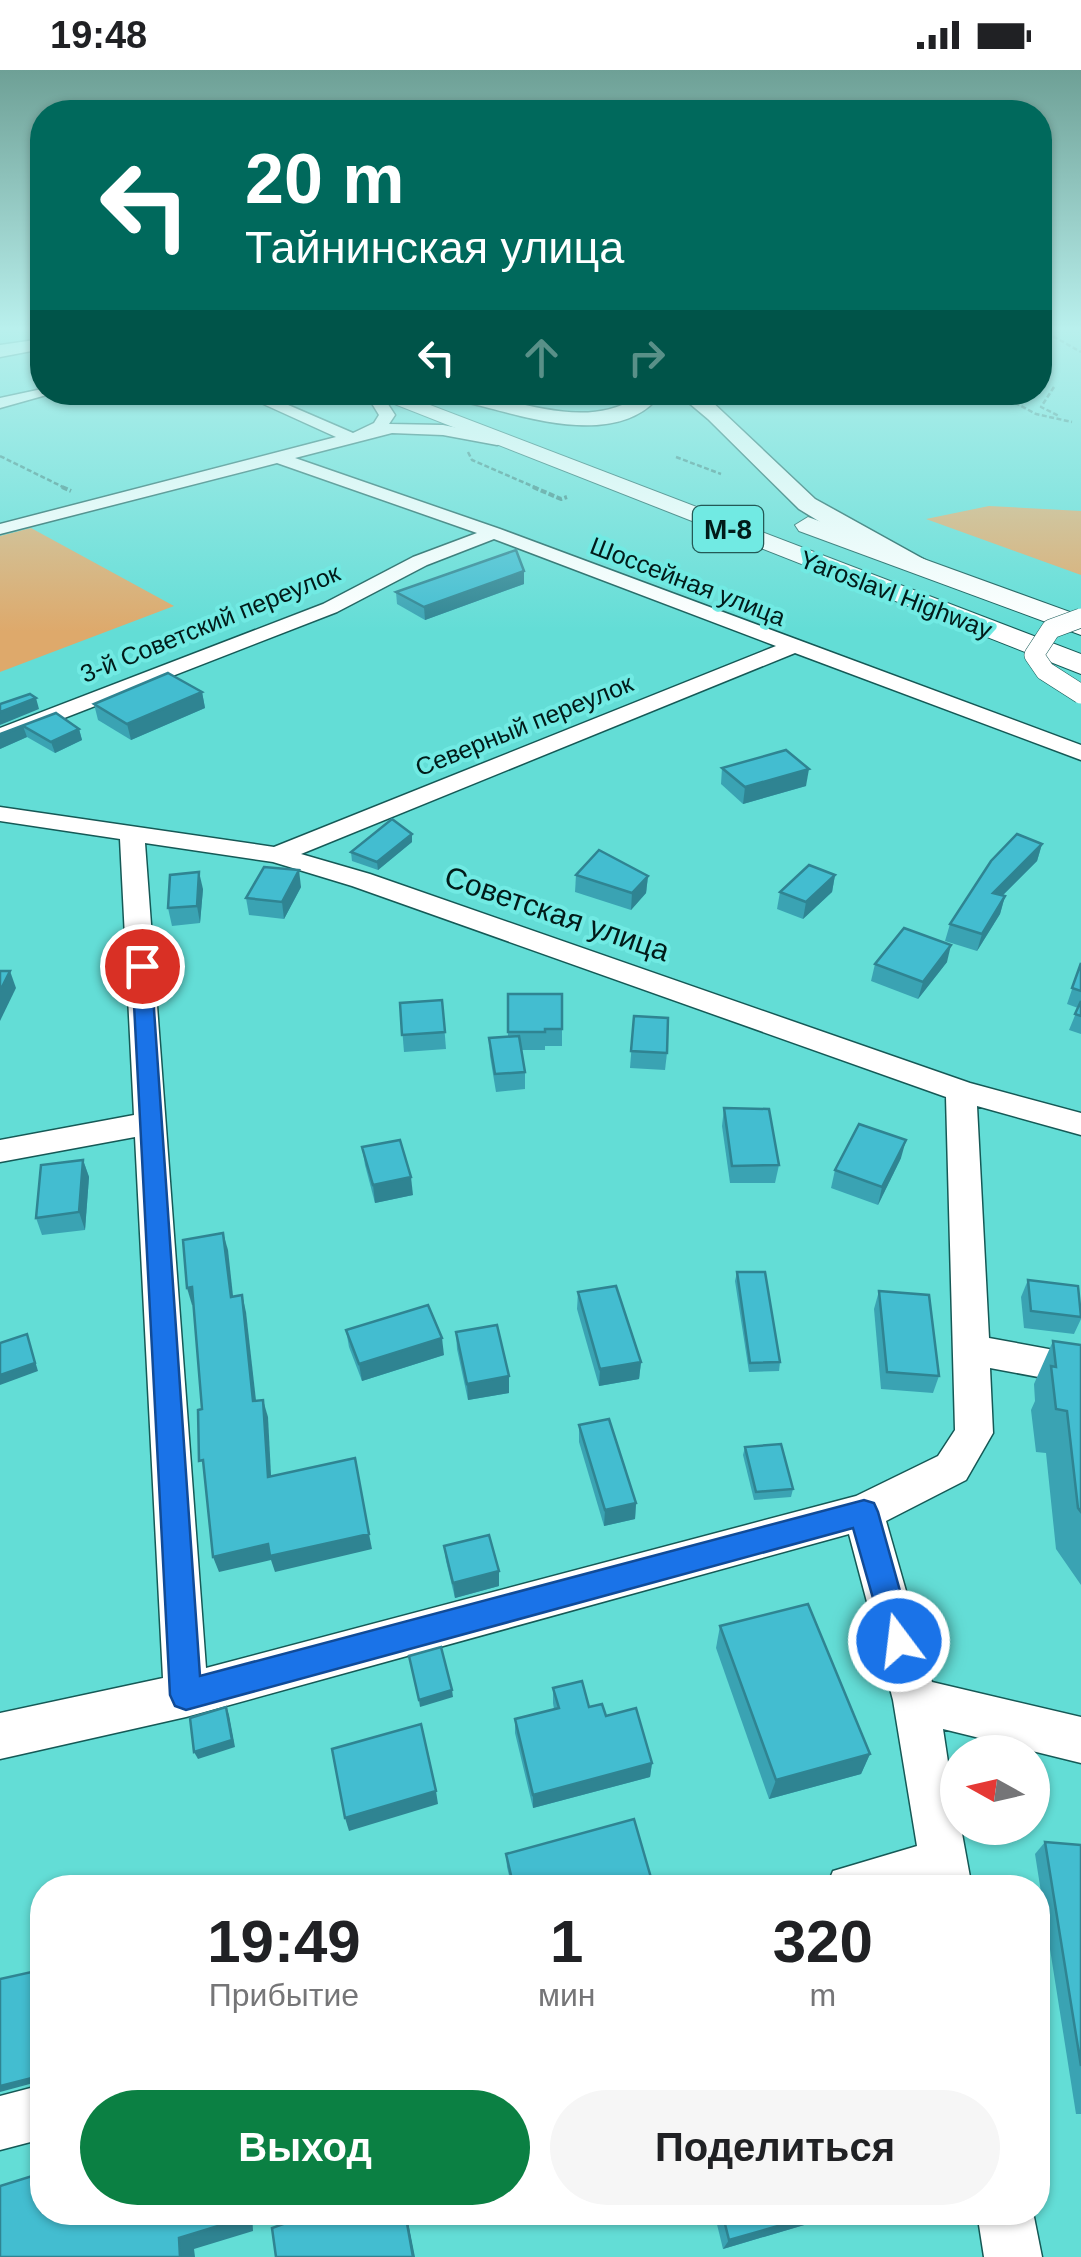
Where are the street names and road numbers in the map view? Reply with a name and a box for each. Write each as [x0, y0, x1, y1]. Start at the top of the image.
road number: М-8 [693, 506, 763, 552]
street label: Шоссейная улица [587, 531, 790, 631]
street label: Yaroslavl Highway [796, 544, 997, 644]
street label: 3-й Советский переулок [76, 558, 345, 688]
street label: Северный переулок [411, 668, 638, 781]
street label: Советская улица [440, 860, 674, 968]

